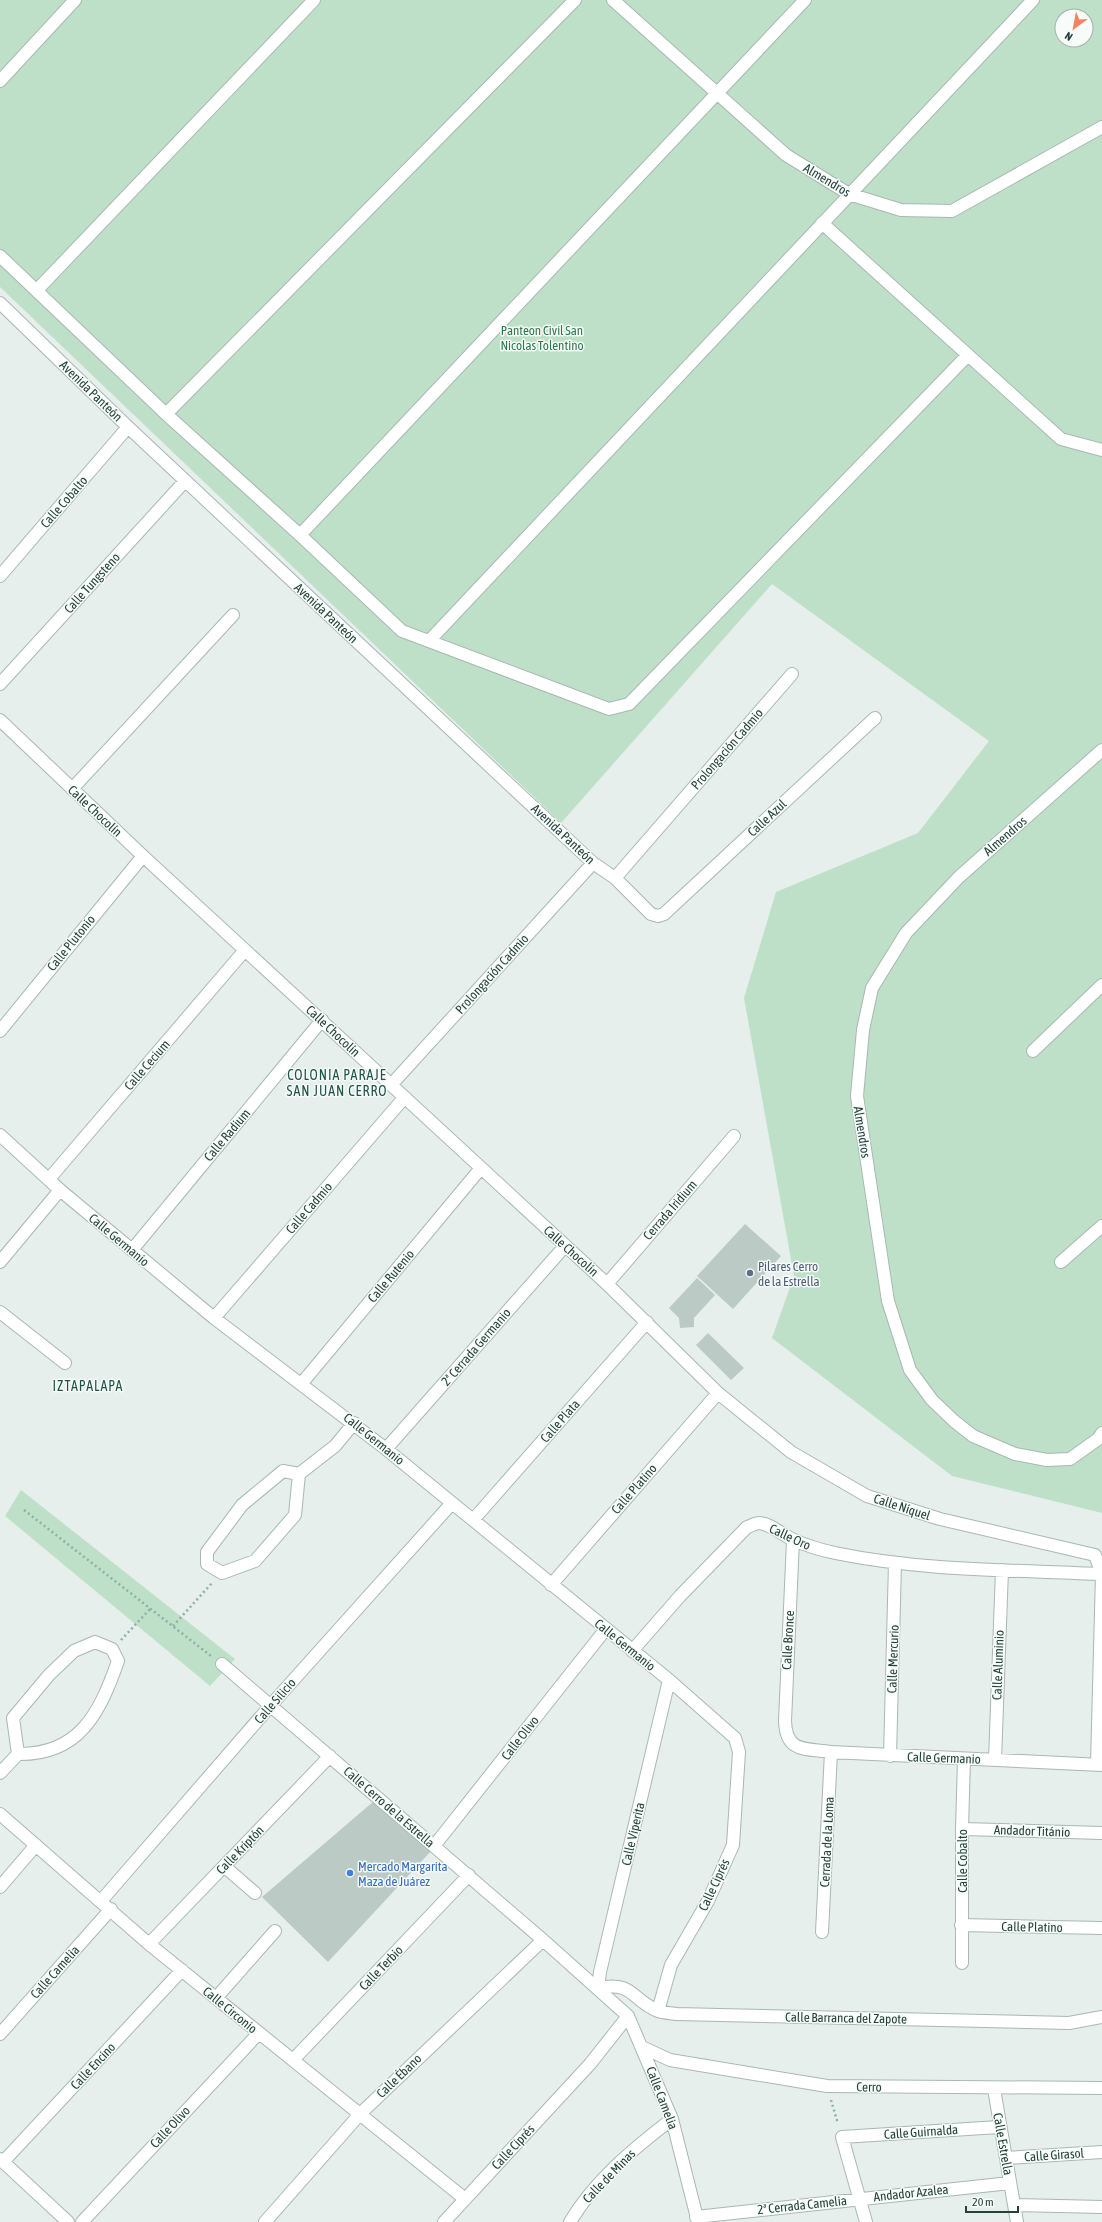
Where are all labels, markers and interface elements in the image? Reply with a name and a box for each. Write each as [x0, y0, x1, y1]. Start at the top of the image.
north arrow [1054, 8, 1094, 48]
text: N [1063, 30, 1075, 43]
street label: Almendros [801, 160, 854, 200]
park label: Panteon Civil San Nicolas Tolentino [500, 323, 584, 353]
street label: Avenida Panteón [57, 357, 125, 425]
street label: Calle Cobalto [37, 473, 91, 531]
street label: Calle Tungsteno [61, 550, 123, 616]
street label: Avenida Panteón [291, 580, 361, 646]
street label: Prolongación Cadmio [688, 706, 766, 792]
street label: Calle Chocolín [65, 782, 125, 840]
street label: Calle Azul [745, 796, 790, 840]
street label: Avenida Panteón [528, 801, 598, 867]
street label: Almendros [980, 813, 1030, 859]
street label: Calle Plutonio [44, 912, 98, 974]
street label: Prolongación Cadmio [452, 931, 532, 1017]
street label: Calle Chocolín [303, 1002, 363, 1060]
street label: Calle Cecium [121, 1037, 173, 1093]
district label: COLONIA PARAJE SAN JUAN CERRO [287, 1067, 388, 1099]
street label: Almendros [851, 1105, 874, 1159]
street label: Calle Radium [201, 1106, 253, 1164]
street label: Cerrada Iridium [640, 1177, 700, 1243]
street label: Calle Cadmio [283, 1179, 335, 1237]
street label: Calle Germanio [86, 1211, 152, 1269]
street label: Calle Chocolín [541, 1223, 601, 1279]
street label: Calle Rutenio [365, 1247, 417, 1305]
place label: Pilares Cerro de la Estrella [758, 1259, 820, 1289]
marker: Pilares Cerro de la Estrella [745, 1268, 755, 1278]
street label: 2ª Cerrada Germanio [438, 1305, 514, 1389]
district label: IZTAPALAPA [53, 1378, 123, 1394]
street label: Calle Plata [537, 1396, 583, 1446]
street label: Calle Germanio [341, 1410, 407, 1468]
street label: Calle Platino [608, 1461, 660, 1517]
street label: Calle Níquel [872, 1491, 933, 1523]
street label: Calle Oro [767, 1521, 813, 1553]
street label: Calle Bronce [779, 1610, 797, 1670]
street label: Calle Germanio [592, 1616, 658, 1674]
street label: Calle Mercurio [884, 1624, 902, 1694]
street label: Calle Aluminio [989, 1630, 1007, 1700]
street label: Calle Silicio [251, 1675, 299, 1727]
street label: Calle Olivo [498, 1713, 542, 1763]
street label: Calle Germanio [907, 1749, 981, 1767]
street label: Calle Cerro de la Estrella [341, 1764, 437, 1850]
street label: Cerrada de la Loma [817, 1796, 837, 1888]
street label: Calle Viperita [618, 1801, 648, 1867]
street label: Andador Titánio [994, 1822, 1070, 1840]
street label: Calle Kriptón [213, 1823, 267, 1877]
street label: Calle Cobalto [955, 1829, 970, 1893]
street label: Calle Ciprés [695, 1856, 733, 1913]
place label: Mercado Margarita Maza de Juárez [358, 1859, 448, 1889]
marker: Mercado Margarita Maza de Juárez [345, 1868, 355, 1878]
street label: Calle Platino [1001, 1919, 1063, 1935]
street label: Calle Camelia [27, 1942, 83, 2002]
street label: Calle Terbio [356, 1943, 406, 1993]
street label: Calle Circonio [200, 1984, 260, 2036]
street label: Calle Barranca del Zapote [785, 2009, 907, 2027]
street label: Calle Encino [68, 2040, 118, 2092]
street label: Calle Ébano [373, 2051, 425, 2101]
street label: Calle Camelia [643, 2065, 681, 2131]
street label: Cerro [856, 2079, 882, 2095]
street label: Calle Olivo [147, 2103, 193, 2151]
street label: Calle Estrella [990, 2112, 1016, 2176]
street label: Calle Ciprés [489, 2121, 538, 2172]
street label: Calle Guirnalda [883, 2122, 959, 2142]
street label: Calle Girasol [1024, 2145, 1085, 2165]
street label: Calle de Minas [580, 2146, 639, 2206]
street label: Andador Azalea [873, 2182, 949, 2204]
scale bar [966, 2188, 1018, 2214]
street label: 2ª Cerrada Camelia [756, 2193, 848, 2217]
text: 20 m [972, 2195, 994, 2209]

